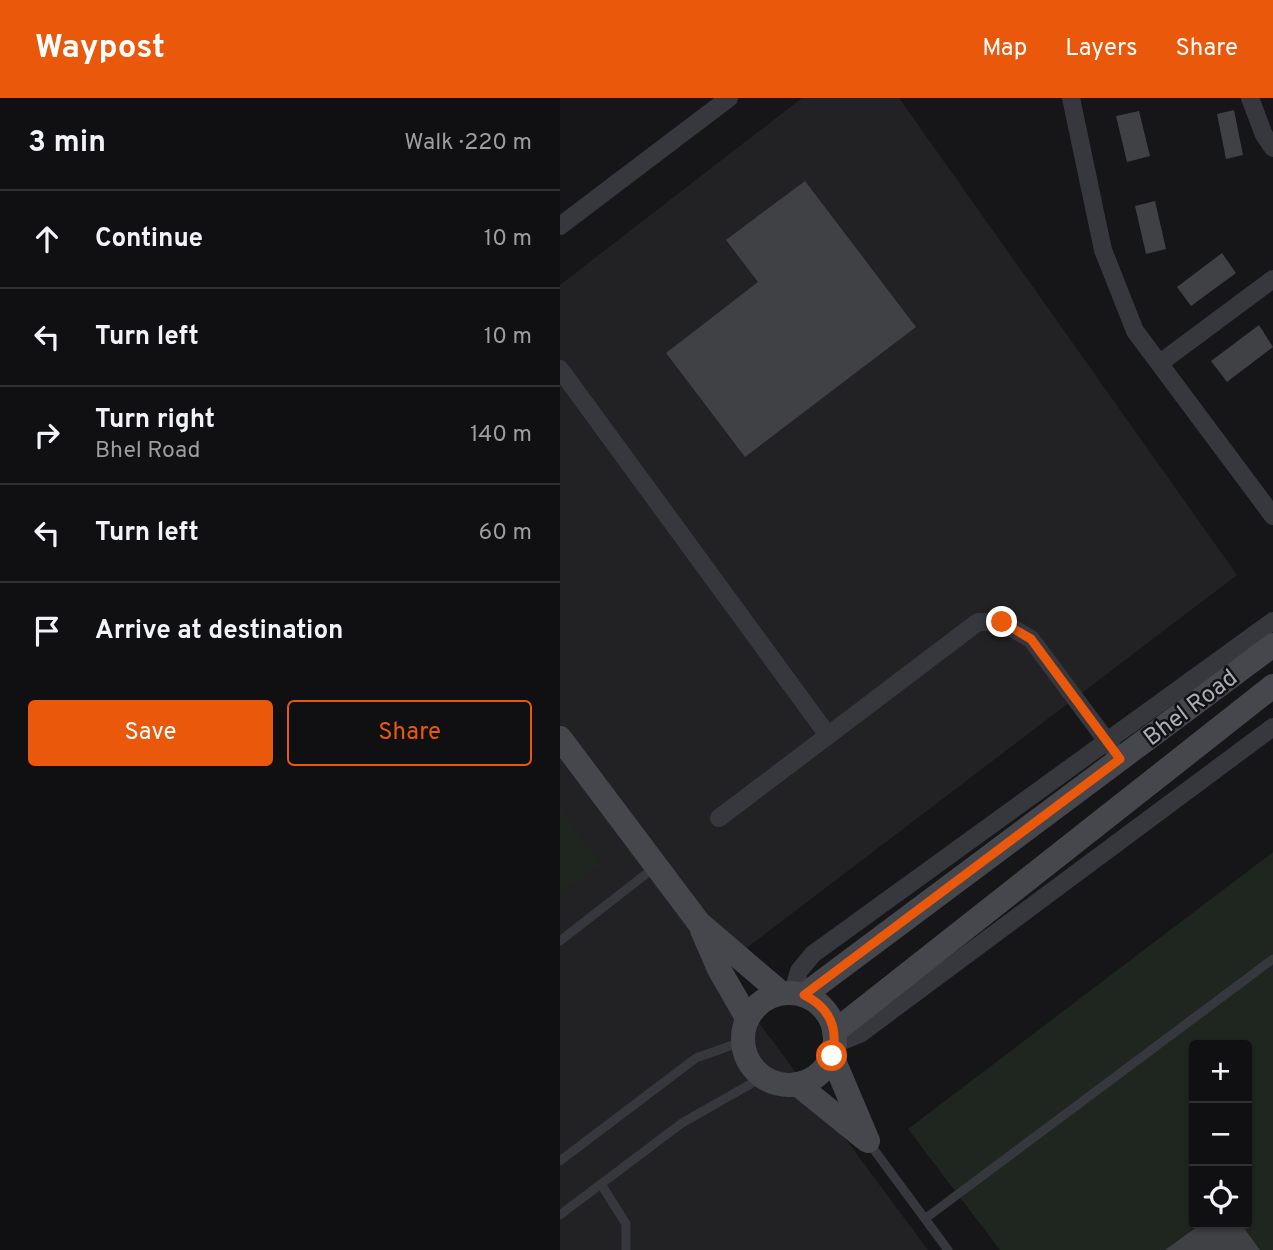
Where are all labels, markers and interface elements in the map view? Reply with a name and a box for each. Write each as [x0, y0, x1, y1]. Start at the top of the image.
text: Waypost [35, 28, 165, 70]
text: Map [982, 34, 1027, 64]
text: Layers [1065, 34, 1137, 64]
text: Share [1175, 34, 1238, 64]
text: 3 min [28, 125, 106, 162]
text: Walk · 220 m [404, 129, 532, 158]
icon: ahead [28, 220, 66, 258]
text: Continue [95, 223, 203, 256]
text: 10 m [484, 225, 532, 254]
icon: left [28, 318, 66, 356]
text: Turn left [95, 321, 199, 354]
text: 10 m [484, 323, 532, 352]
text: Turn right [95, 404, 215, 437]
icon: right [28, 416, 66, 454]
text: 140 m [470, 421, 532, 450]
text: Bhel Road [95, 437, 200, 466]
icon: left [28, 514, 66, 552]
text: Turn left [95, 517, 199, 550]
text: 60 m [479, 519, 532, 548]
route end [986, 606, 1017, 637]
icon: arrive [28, 612, 66, 650]
text: Arrive at destination [95, 615, 343, 648]
street label: Bhel Road [1138, 664, 1244, 754]
button: Save [28, 700, 273, 766]
button: Share [287, 700, 532, 766]
route start [816, 1040, 847, 1071]
map controls [1189, 1040, 1252, 1229]
button: + [1189, 1040, 1252, 1103]
button: − [1189, 1103, 1252, 1166]
button: locate [1189, 1166, 1252, 1229]

